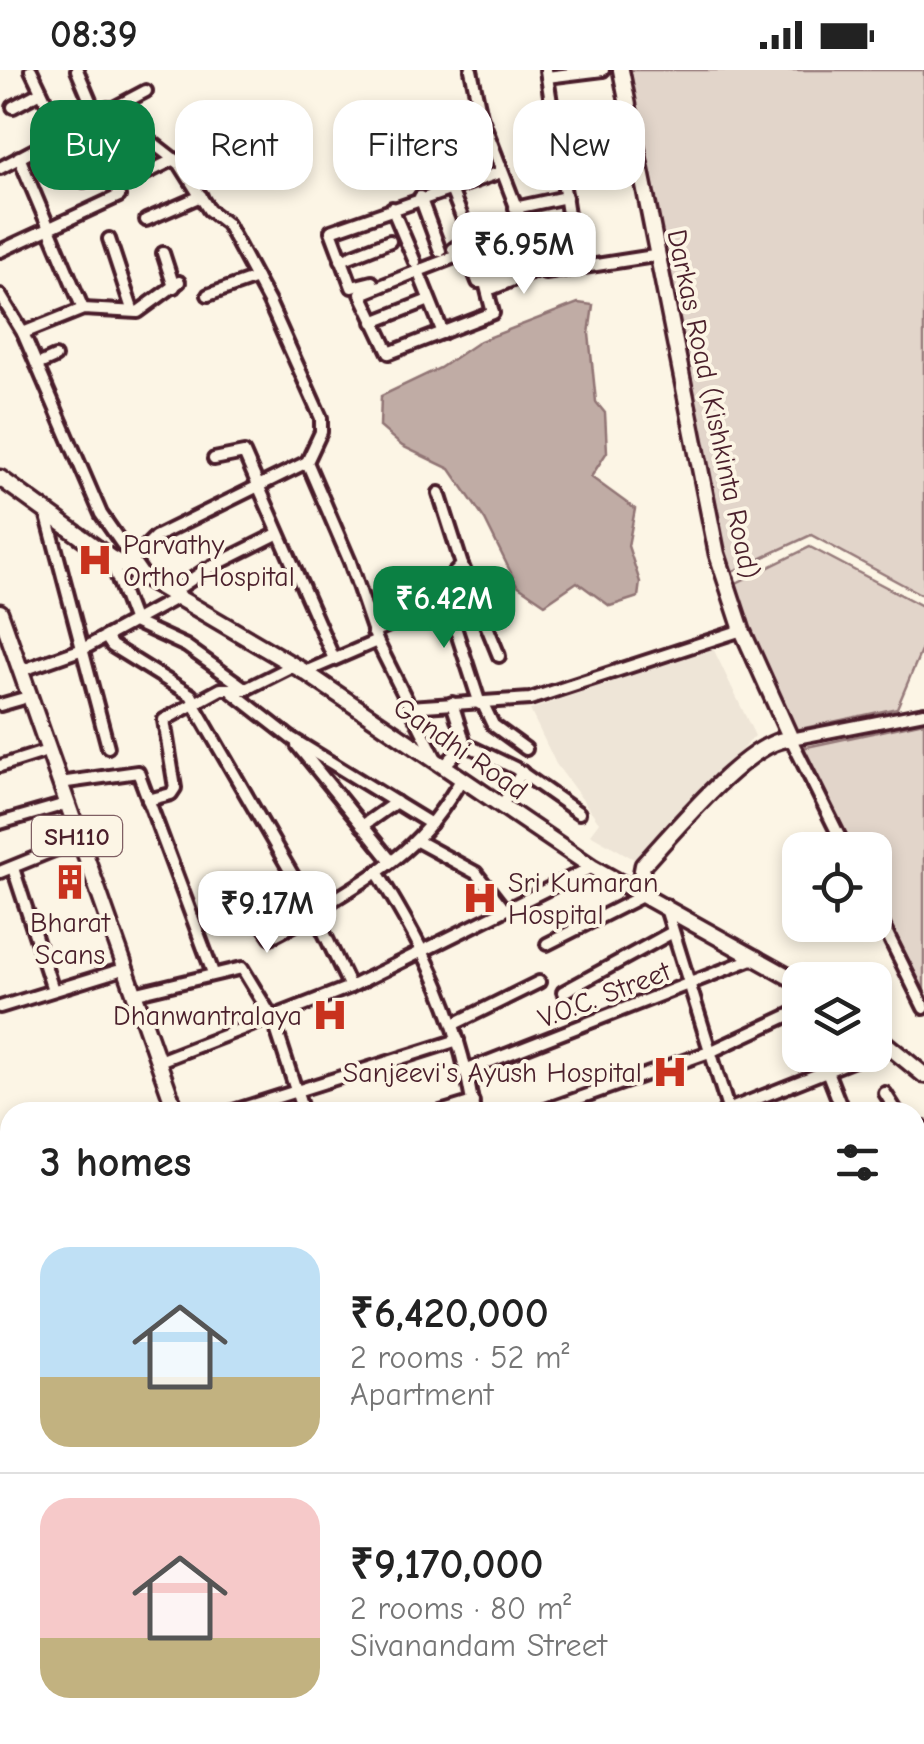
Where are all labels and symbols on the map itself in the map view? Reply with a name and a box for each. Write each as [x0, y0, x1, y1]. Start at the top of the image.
pin: ₹6.95M [443, 212, 605, 297]
street label: Darkas Road (Kishkinta Road) [660, 227, 766, 582]
place label: Parvathy Ortho Hospital [123, 529, 295, 593]
hospital icon: Parvathy Ortho Hospital [76, 541, 114, 579]
pin: ₹6.42M [363, 566, 525, 651]
street label: Gandhi Road [387, 691, 533, 807]
road number: SH110 [32, 816, 122, 856]
building icon: Bharat Scans [51, 863, 89, 901]
place label: Sri Kumaran Hospital [508, 867, 658, 931]
pin: ₹9.17M [186, 871, 348, 956]
hospital icon: Sri Kumaran Hospital [461, 879, 499, 917]
place label: Bharat Scans [30, 907, 111, 971]
street label: V.O.C. Street [534, 955, 676, 1035]
hospital icon: Dhanwantralaya [311, 996, 349, 1034]
place label: Dhanwantralaya [113, 1000, 302, 1032]
hospital icon: Sanjeevi's Ayush Hospital [651, 1053, 689, 1091]
place label: Sanjeevi's Ayush Hospital [343, 1057, 642, 1089]

